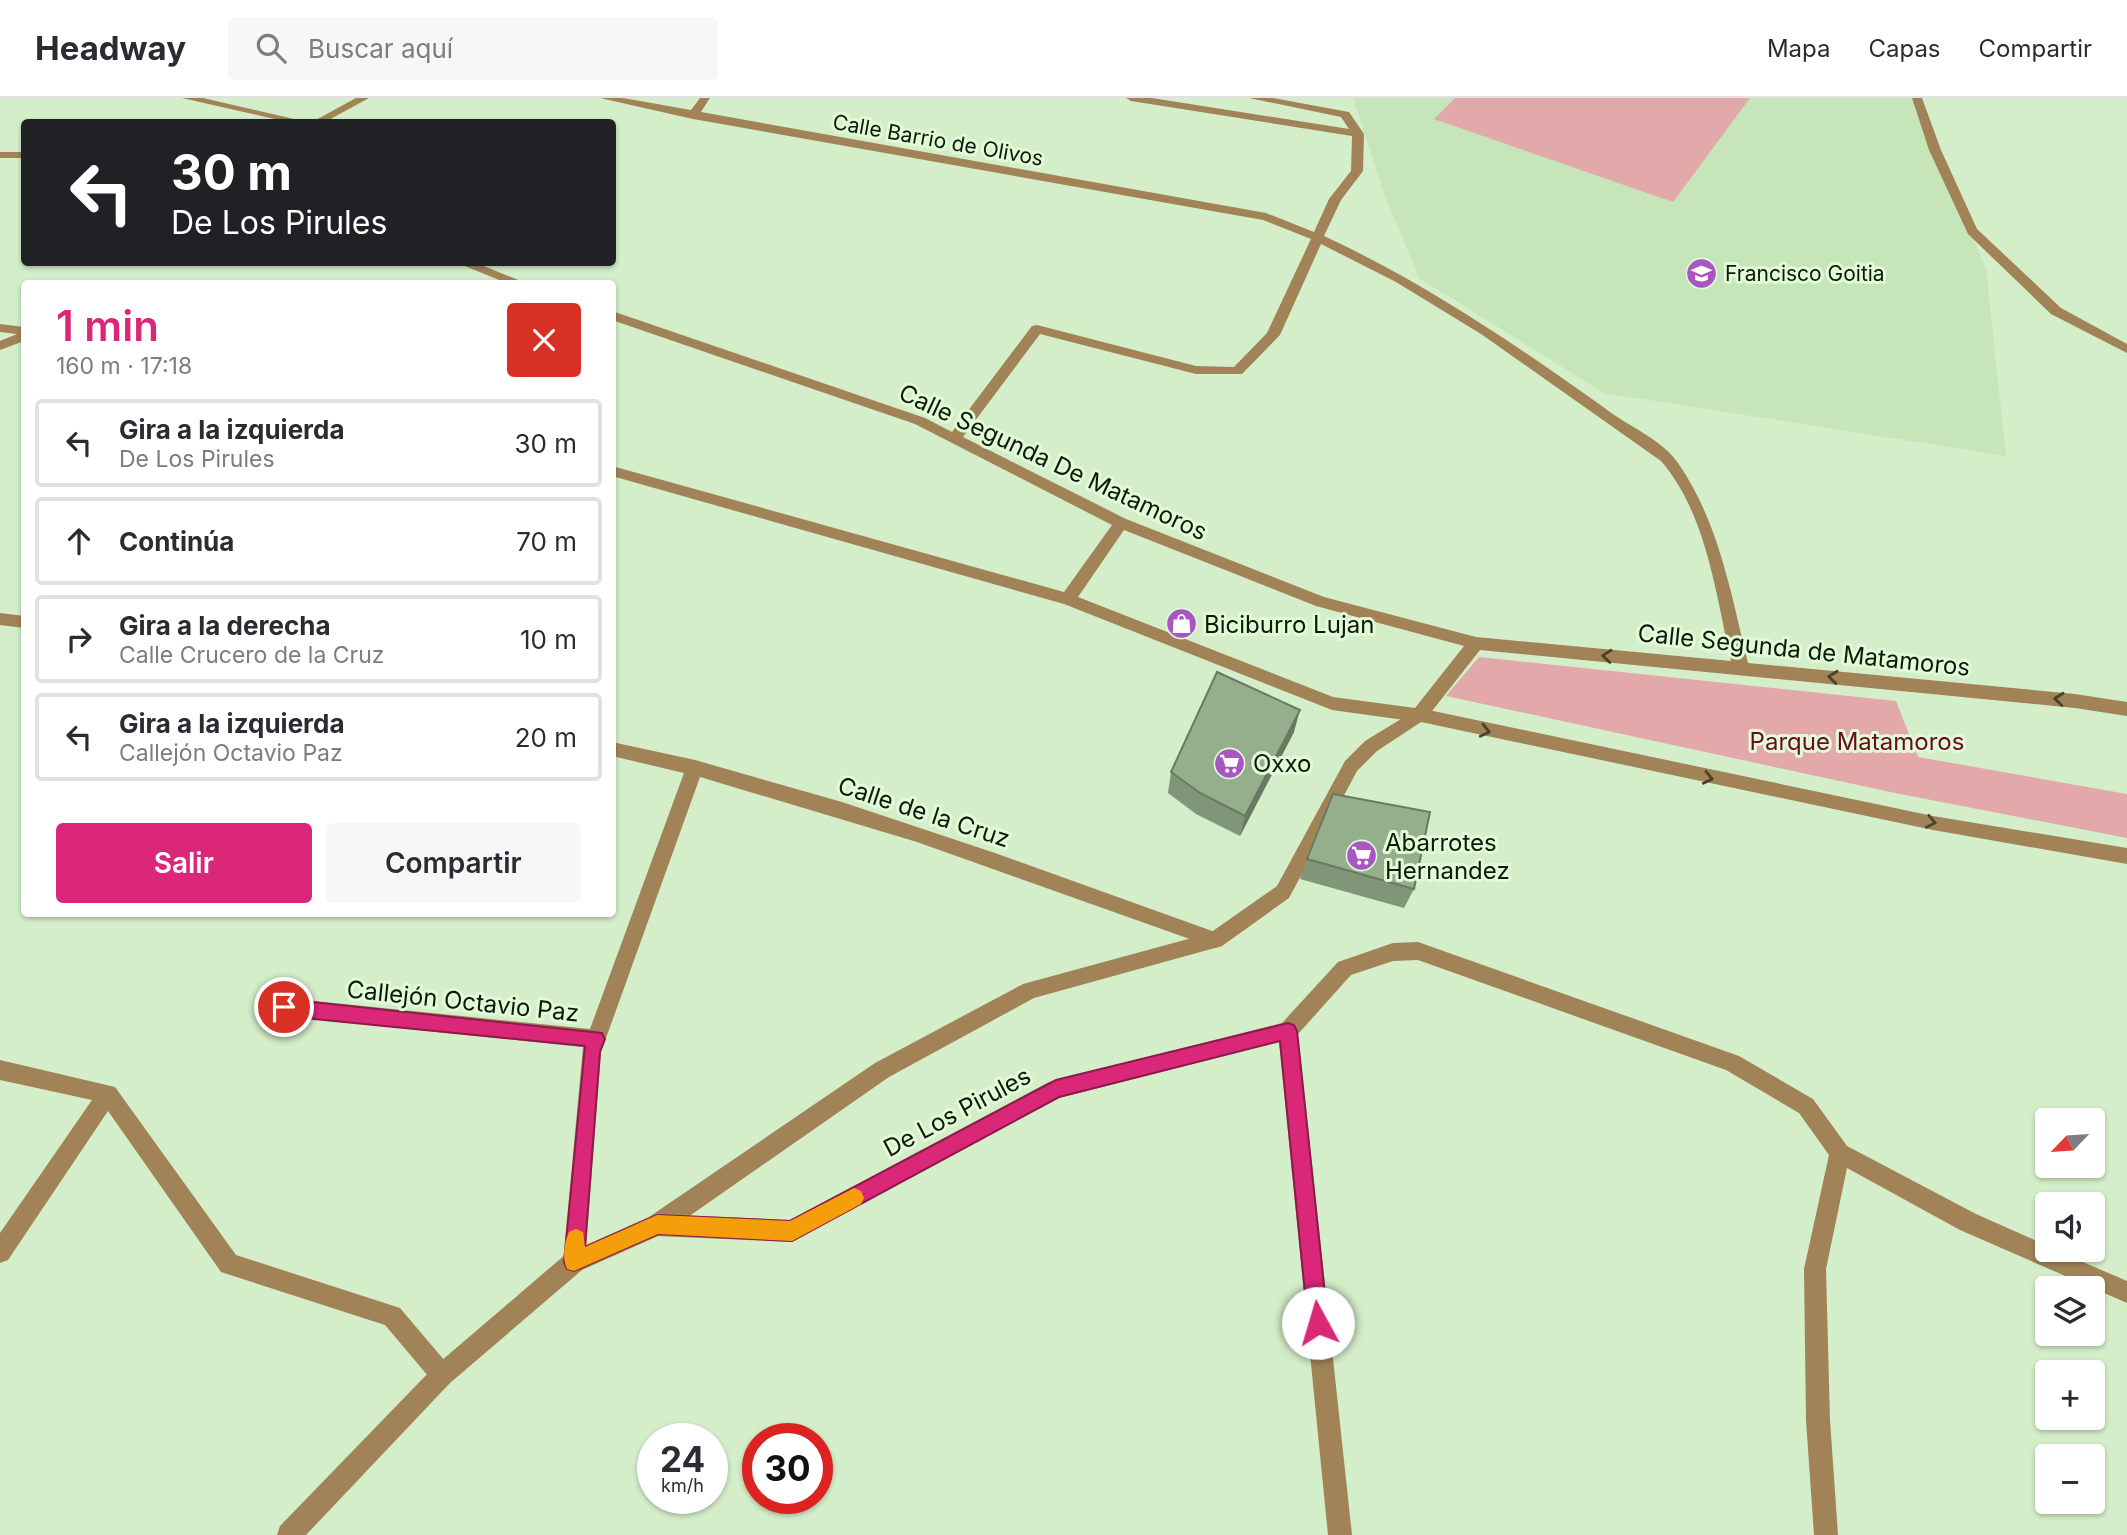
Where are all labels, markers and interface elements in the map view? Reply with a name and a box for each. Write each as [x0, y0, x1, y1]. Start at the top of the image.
search box [228, 17, 718, 80]
text: Headway [35, 28, 186, 68]
icon: search [252, 29, 290, 67]
text: Buscar aquí [308, 33, 453, 64]
text: Mapa [1767, 34, 1830, 63]
text: Capas [1868, 34, 1941, 63]
text: Compartir [1979, 34, 2092, 63]
street label: Calle Barrio de Olivos [831, 109, 1045, 171]
text: 30 m [171, 143, 292, 202]
icon: left [56, 147, 147, 238]
text: De Los Pirules [171, 203, 387, 242]
school or university icon: Francisco Goitia [1685, 256, 1719, 290]
place label: Francisco Goitia [1725, 261, 1885, 286]
text: 1 min [56, 300, 159, 351]
button: close [507, 303, 581, 377]
text: 160 m · 17:18 [56, 352, 192, 380]
street label: Calle Segunda De Matamoros [894, 378, 1212, 546]
text: Gira a la izquierda [119, 414, 345, 445]
icon: left [60, 424, 98, 462]
text: 30 m [514, 428, 577, 459]
text: De Los Pirules [119, 445, 275, 473]
icon: ahead [60, 522, 98, 560]
text: Continúa [119, 526, 234, 557]
text: 70 m [516, 526, 577, 557]
shop icon: Biciburro Lujan [1164, 607, 1198, 641]
text: Gira a la derecha [119, 610, 331, 641]
place label: Biciburro Lujan [1204, 610, 1374, 639]
street label: Calle Segunda de Matamoros [1636, 618, 1972, 682]
icon: right [60, 620, 98, 658]
text: 10 m [520, 624, 577, 655]
text: Calle Crucero de la Cruz [119, 641, 385, 669]
one-way arrow [1601, 648, 1612, 663]
one-way arrow [1827, 670, 1839, 685]
one-way arrow [2054, 692, 2065, 707]
text: Gira a la izquierda [119, 708, 345, 739]
icon: left [60, 718, 98, 756]
text: 20 m [515, 722, 577, 753]
one-way arrow [1479, 722, 1491, 737]
park label: Parque Matamoros [1750, 727, 1964, 756]
text: Callejón Octavio Paz [119, 739, 343, 767]
supermarket icon: Oxxo [1213, 746, 1247, 780]
place label: Oxxo [1253, 749, 1311, 778]
one-way arrow [1702, 769, 1714, 784]
street label: Calle de la Cruz [834, 771, 1014, 853]
one-way arrow [1925, 814, 1937, 829]
button: Salir [56, 823, 312, 903]
button: Compartir [326, 823, 581, 903]
place label: Abarrotes Hernandez [1385, 828, 1510, 885]
supermarket icon: Abarrotes Hernandez [1345, 839, 1379, 873]
street label: Callejón Octavio Paz [345, 974, 581, 1028]
pin [254, 977, 314, 1037]
icon: arrive [265, 988, 303, 1026]
street label: De Los Pirules [879, 1061, 1035, 1163]
north arrow [2035, 1108, 2105, 1178]
map controls [2035, 1108, 2105, 1514]
button: sound [2035, 1192, 2105, 1262]
button: layers [2035, 1276, 2105, 1346]
position arrow [1281, 1286, 1355, 1360]
button: + [2035, 1360, 2105, 1430]
speed limit sign: 30 [742, 1423, 833, 1514]
text: 24 [660, 1438, 705, 1480]
button: − [2035, 1444, 2105, 1514]
text: km/h [661, 1475, 704, 1496]

